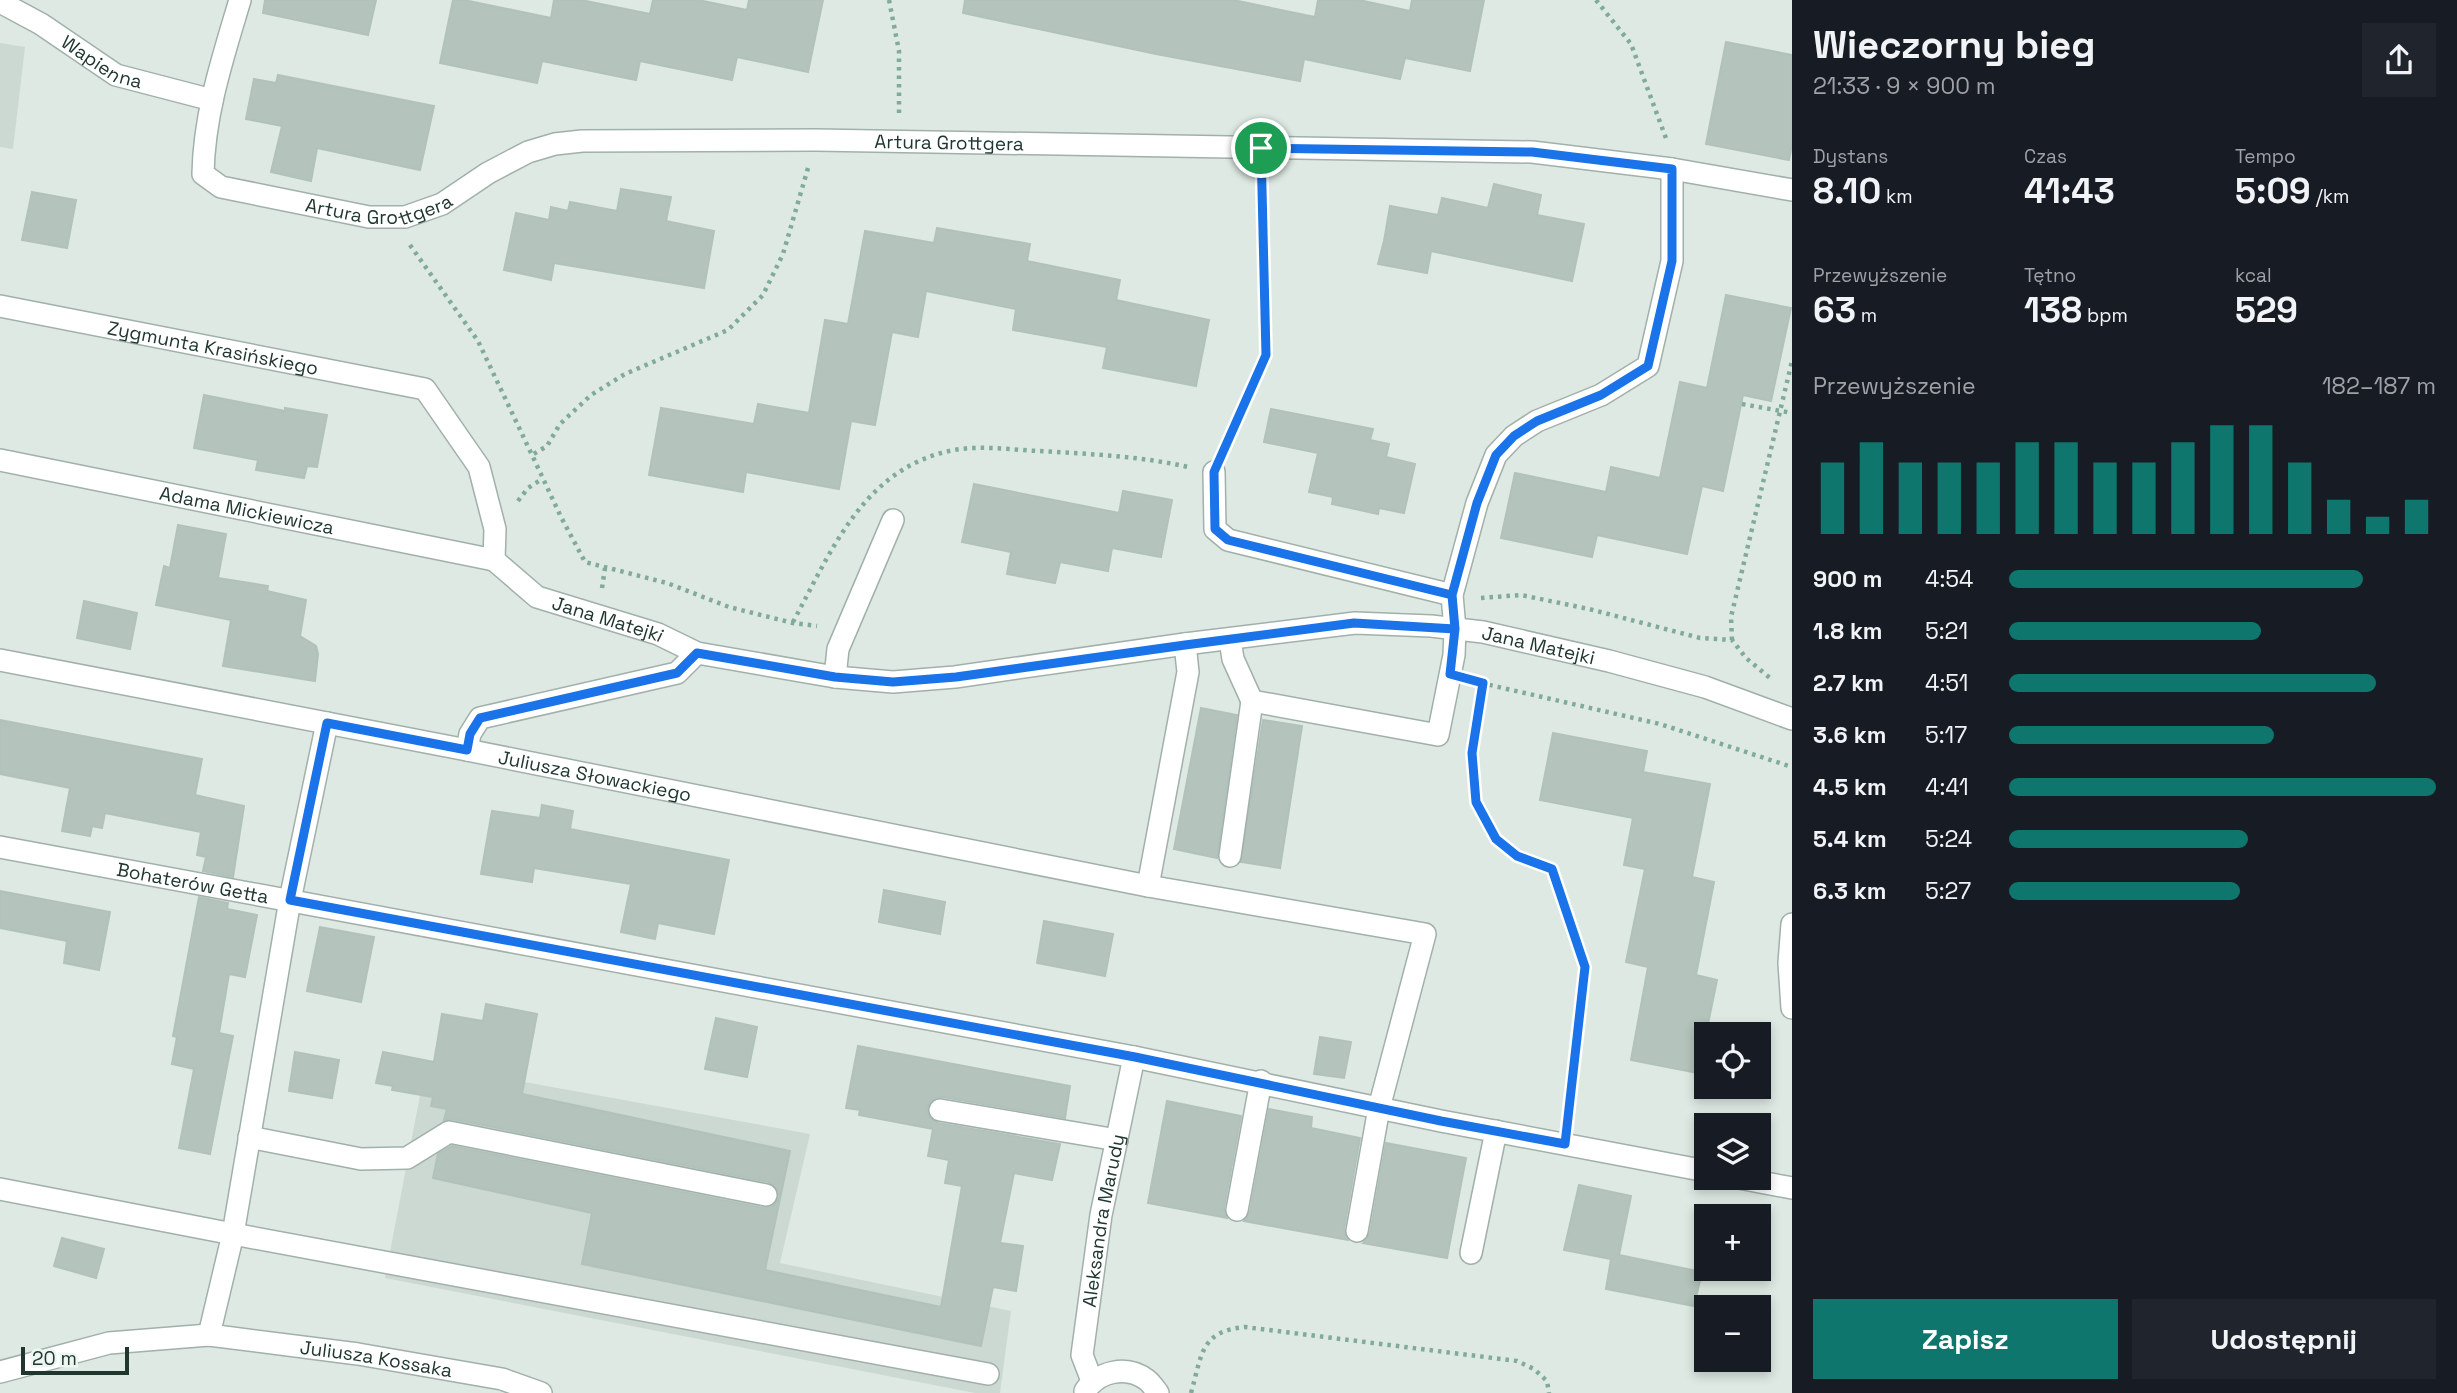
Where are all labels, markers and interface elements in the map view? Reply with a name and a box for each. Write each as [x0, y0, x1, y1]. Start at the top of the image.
text: Wieczorny bieg [1813, 21, 2096, 69]
button: share [2362, 23, 2436, 97]
street label: Wapienna [56, 30, 145, 94]
text: 21:33 · 9 × 900 m [1813, 71, 1996, 101]
pin [1231, 118, 1291, 178]
street label: Artura Grottgera [874, 129, 1024, 156]
icon: arrive [1242, 129, 1280, 167]
text: Dystans [1813, 144, 1888, 169]
text: Czas [2024, 144, 2067, 169]
text: Tempo [2235, 144, 2296, 169]
text: 8.10 [1813, 169, 1881, 213]
text: 41:43 [2024, 169, 2115, 213]
text: 5:09 [2235, 169, 2311, 213]
text: km [1881, 184, 1913, 209]
text: /km [2311, 184, 2349, 209]
street label: Artura Grottgera [303, 189, 457, 232]
text: Przewyższenie [1813, 263, 1947, 288]
text: Tętno [2024, 263, 2076, 288]
text: kcal [2235, 263, 2272, 288]
text: 63 [1813, 288, 1856, 332]
text: 138 [2024, 288, 2082, 332]
text: 529 [2235, 288, 2298, 332]
text: m [1856, 303, 1877, 328]
text: bpm [2082, 303, 2128, 328]
street label: Zygmunta Krasińskiego [105, 315, 320, 381]
text: Przewyższenie [1813, 371, 1976, 401]
text: 182–187 m [2322, 371, 2436, 401]
street label: Adama Mickiewicza [157, 481, 336, 540]
text: 900 m [1813, 564, 1883, 594]
text: 4:54 [1925, 564, 1973, 594]
street label: Jana Matejki [549, 590, 668, 648]
text: 1.8 km [1813, 616, 1883, 646]
text: 5:21 [1925, 616, 1968, 646]
street label: Jana Matejki [1479, 620, 1597, 670]
text: 2.7 km [1813, 668, 1884, 698]
text: 4:51 [1925, 668, 1968, 698]
text: 3.6 km [1813, 720, 1886, 750]
text: 5:17 [1925, 720, 1967, 750]
street label: Juliusza Słowackiego [496, 745, 694, 808]
text: 4.5 km [1813, 772, 1887, 802]
text: 4:41 [1925, 772, 1969, 802]
text: 5.4 km [1813, 824, 1887, 854]
text: 5:24 [1925, 824, 1972, 854]
street label: Bohaterów Getta [115, 857, 271, 910]
text: 6.3 km [1813, 876, 1886, 906]
text: 5:27 [1925, 876, 1971, 906]
map controls [1694, 1022, 1771, 1372]
button: locate [1694, 1022, 1771, 1099]
button: layers [1694, 1113, 1771, 1190]
street label: Aleksandra Marudy [1077, 1132, 1131, 1309]
button: + [1694, 1204, 1771, 1281]
button: − [1694, 1295, 1771, 1372]
button: Zapisz [1813, 1299, 2118, 1379]
button: Udostępnij [2132, 1299, 2436, 1379]
street label: Juliusza Kossaka [299, 1335, 454, 1383]
scale bar [21, 1344, 130, 1376]
text: 20 m [32, 1346, 77, 1371]

